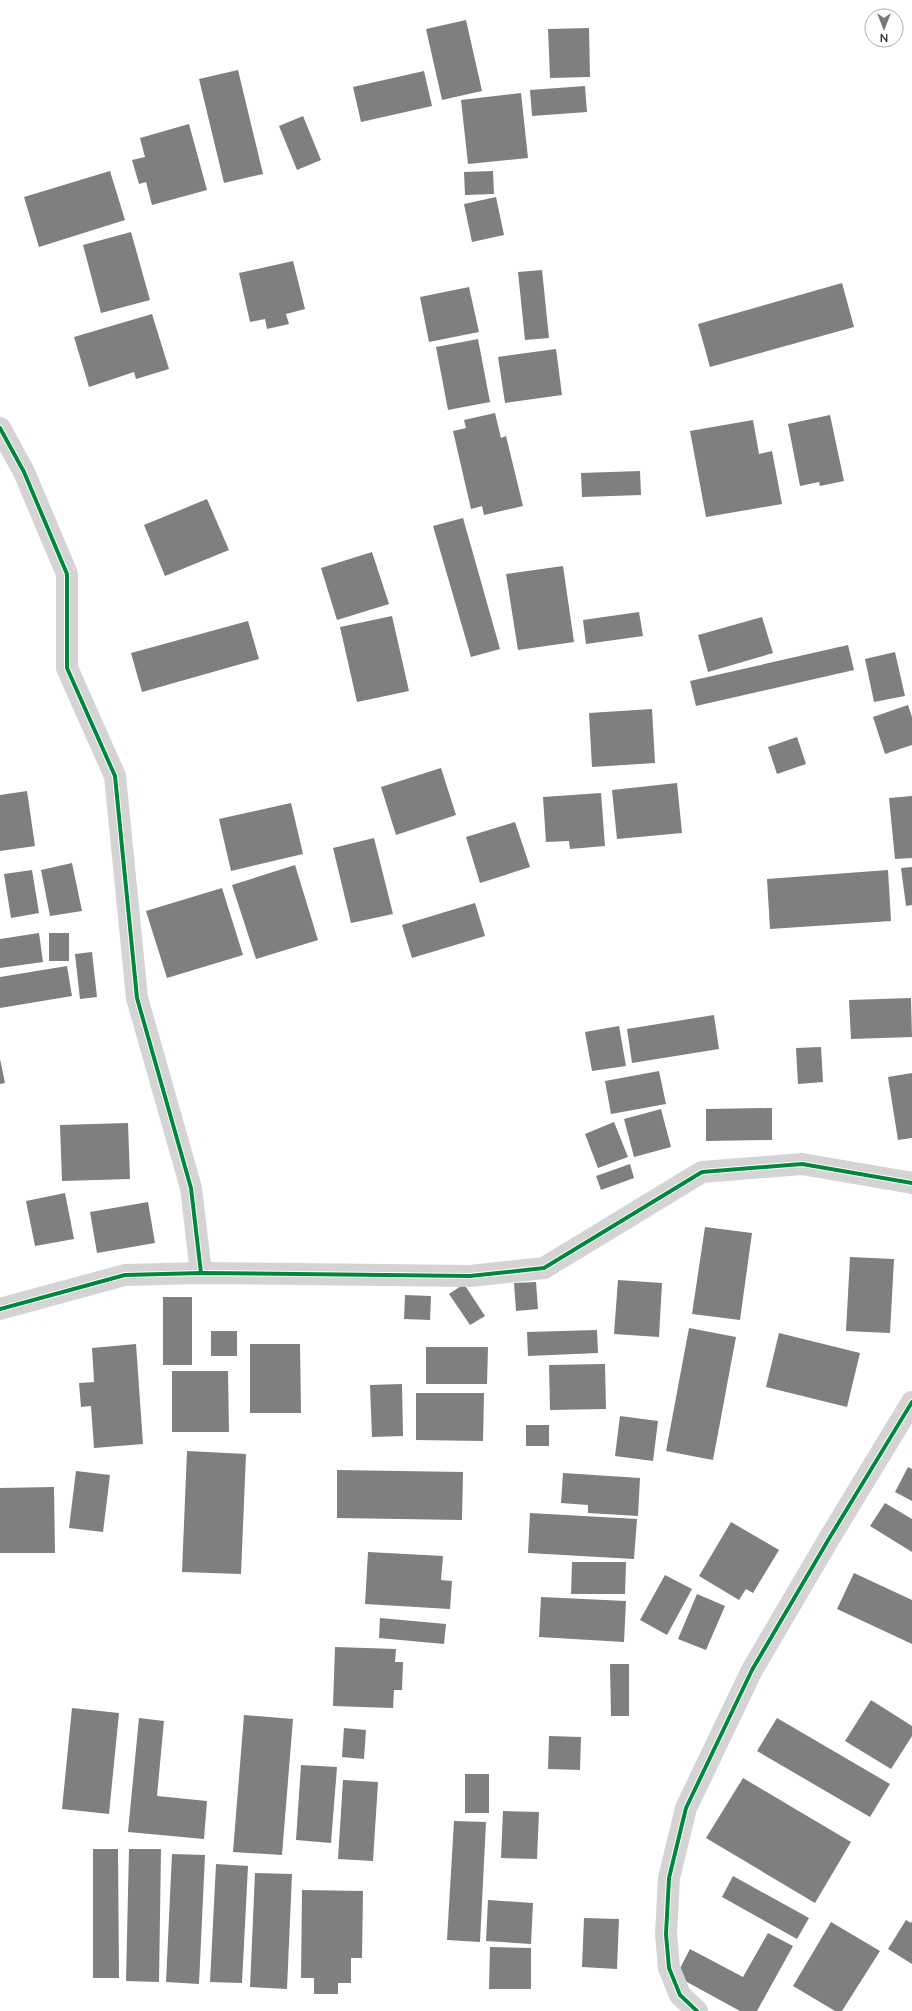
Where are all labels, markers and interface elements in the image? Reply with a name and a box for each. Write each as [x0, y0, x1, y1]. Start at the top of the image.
north arrow [864, 8, 904, 48]
text: N [880, 32, 888, 45]

